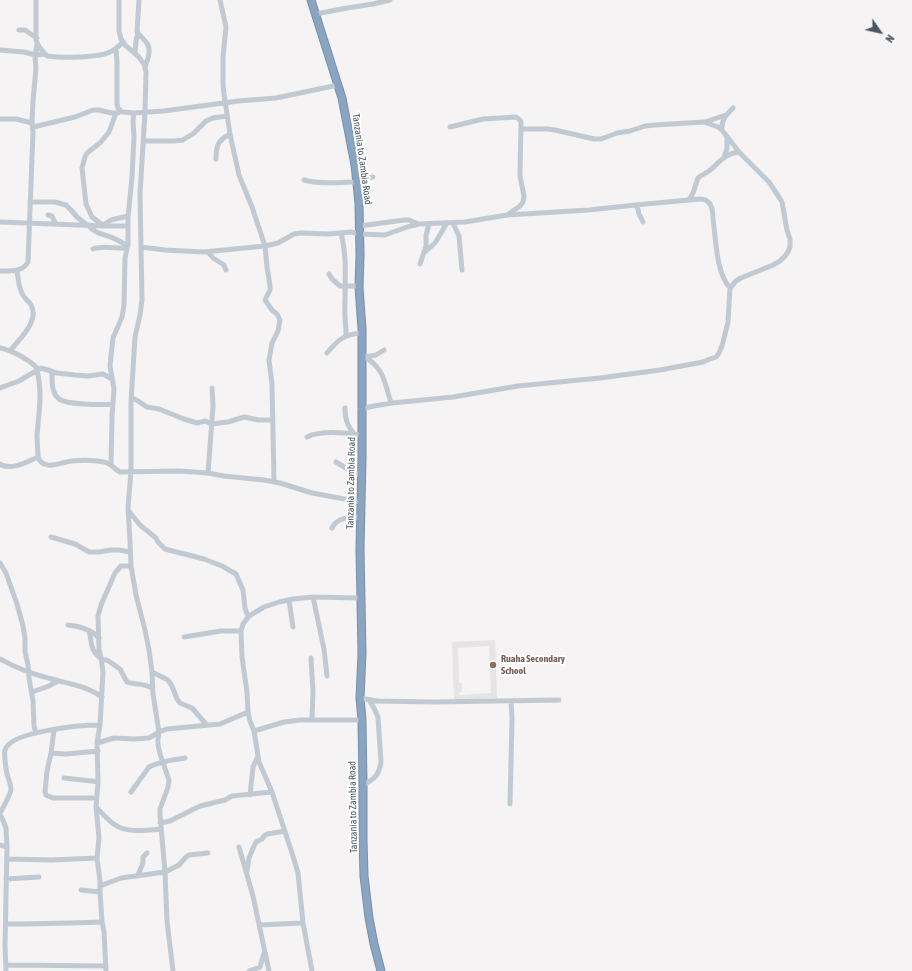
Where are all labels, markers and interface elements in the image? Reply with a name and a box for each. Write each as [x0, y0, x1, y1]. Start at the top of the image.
north arrow [860, 12, 900, 52]
text: N [883, 33, 897, 45]
street label: Tanzania to Zambia Road [350, 113, 374, 205]
street label: Tanzania to Zambia Road [344, 437, 358, 529]
place label: Ruaha Secondary School [501, 653, 565, 676]
marker: Ruaha Secondary School [488, 660, 498, 670]
street label: Tanzania to Zambia Road [346, 761, 360, 853]

